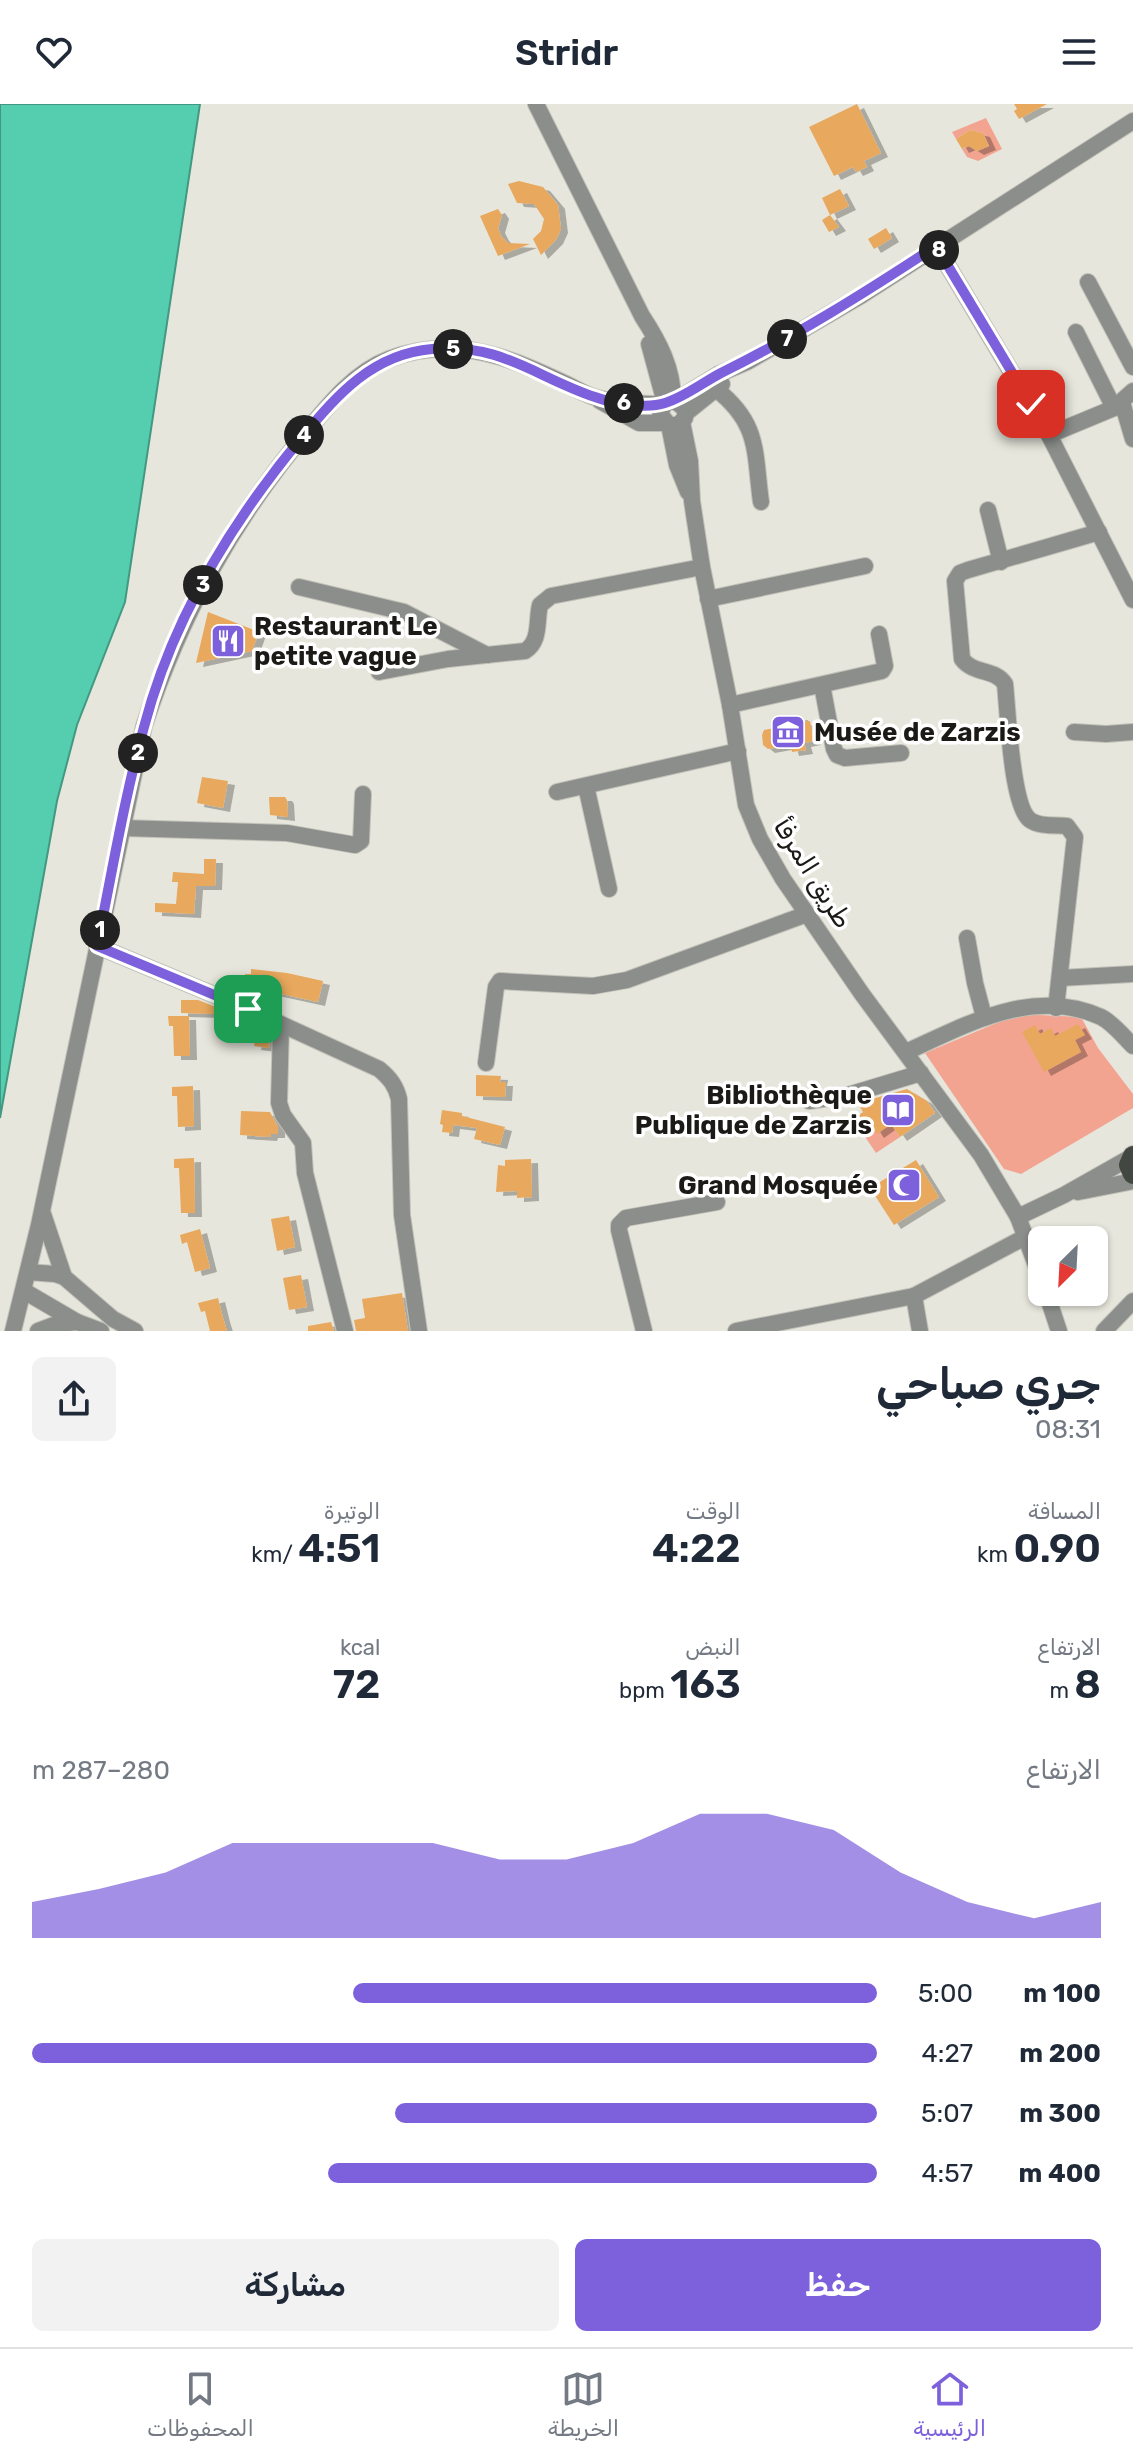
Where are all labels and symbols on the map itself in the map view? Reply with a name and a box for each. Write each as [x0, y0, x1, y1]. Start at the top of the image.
pin: 8 [919, 230, 959, 270]
pin: 7 [767, 319, 807, 359]
pin: 5 [433, 329, 473, 369]
pin [997, 370, 1065, 438]
pin: 6 [604, 383, 644, 423]
pin: 4 [284, 415, 324, 455]
pin: 3 [183, 565, 223, 605]
place label: Restaurant Le petite vague [254, 611, 438, 672]
restaurant icon: Restaurant Le petite vague [209, 622, 247, 660]
museum icon: Musée de Zarzis [769, 713, 807, 751]
place label: Musée de Zarzis [814, 717, 1021, 748]
pin: 2 [118, 733, 158, 773]
street label: طريق المرفأ [767, 813, 859, 934]
pin: 1 [80, 910, 120, 950]
pin [214, 975, 282, 1043]
place label: Bibliothèque Publique de Zarzis [635, 1080, 872, 1141]
library icon: Bibliothèque Publique de Zarzis [879, 1091, 917, 1129]
mosque icon: Grand Mosquée [885, 1166, 923, 1204]
place label: Grand Mosquée [678, 1170, 878, 1201]
north arrow [1028, 1226, 1108, 1306]

